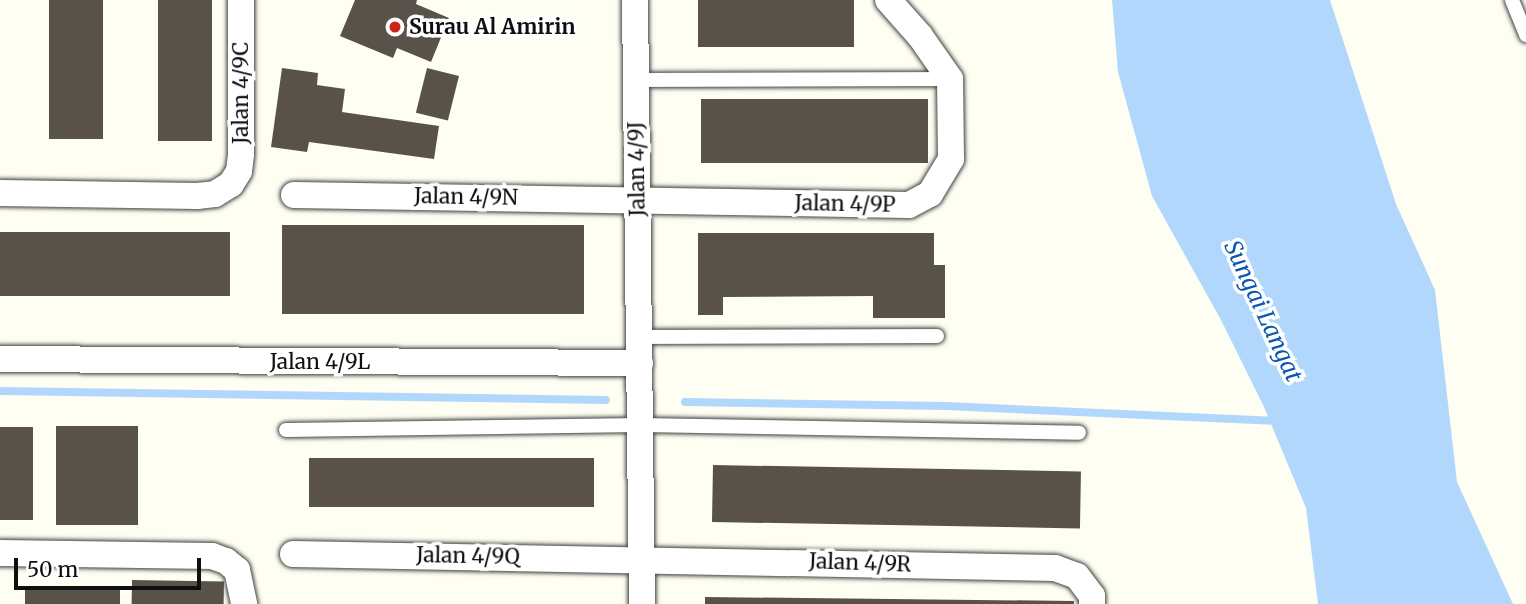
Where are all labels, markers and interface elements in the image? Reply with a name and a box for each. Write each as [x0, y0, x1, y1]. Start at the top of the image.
place label: Surau Al Amirin [409, 14, 576, 40]
marker: Surau Al Amirin [387, 19, 403, 35]
street label: Jalan 4/9C [228, 42, 254, 144]
street label: Jalan 4/9J [624, 121, 650, 217]
street label: Jalan 4/9N [414, 183, 518, 211]
street label: Jalan 4/9P [794, 191, 896, 217]
water label: Sungai Langat [1218, 236, 1308, 386]
street label: Jalan 4/9L [270, 349, 370, 375]
street label: Jalan 4/9Q [416, 542, 520, 570]
scale bar [18, 544, 205, 588]
street label: Jalan 4/9R [808, 549, 912, 577]
text: 50 m [27, 556, 78, 583]

